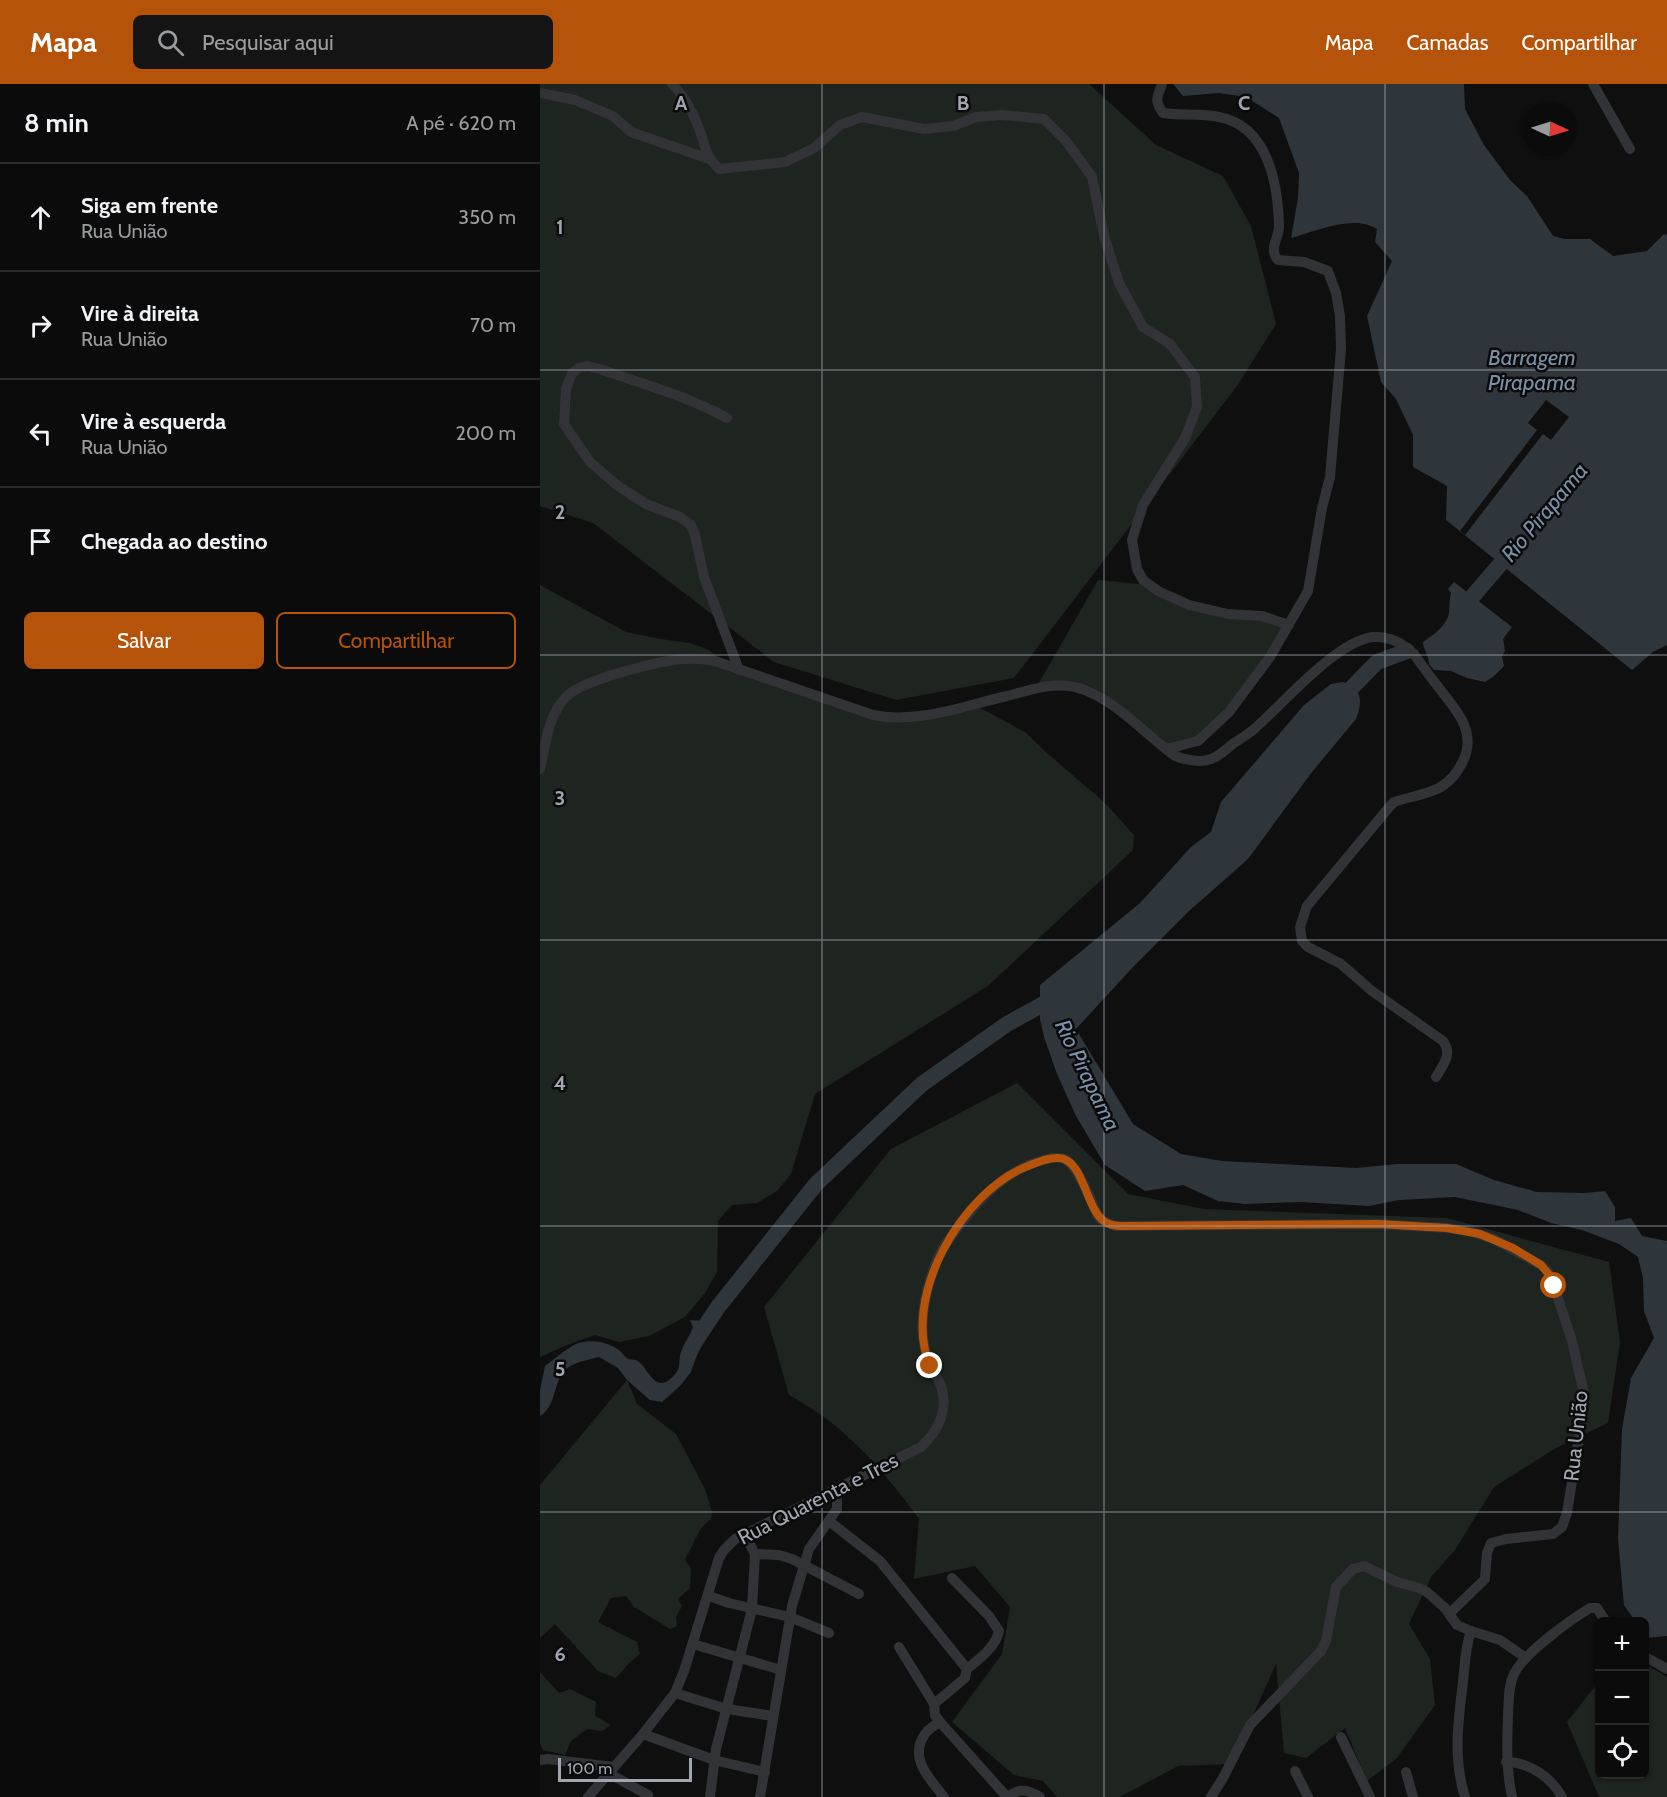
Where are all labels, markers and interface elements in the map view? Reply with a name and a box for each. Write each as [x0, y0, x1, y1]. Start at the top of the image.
search box [133, 15, 553, 69]
text: Mapa [30, 25, 97, 59]
icon: search [154, 26, 187, 59]
text: Pesquisar aqui [202, 29, 334, 56]
text: Mapa [1325, 30, 1373, 55]
text: Camadas [1406, 30, 1488, 55]
text: Compartilhar [1521, 30, 1637, 55]
text: A [675, 91, 688, 115]
text: B [957, 91, 969, 115]
text: C [1238, 91, 1250, 115]
north arrow [1523, 102, 1577, 156]
text: 8 min [24, 107, 89, 139]
text: A pé · 620 m [406, 111, 516, 135]
text: Siga em frente [81, 192, 218, 219]
icon: ahead [24, 201, 57, 234]
text: 350 m [458, 205, 516, 229]
text: 1 [556, 215, 564, 239]
text: Rua União [81, 219, 168, 243]
text: Vire à direita [81, 300, 199, 327]
icon: right [24, 309, 57, 342]
text: 70 m [470, 313, 516, 337]
text: Rua União [81, 327, 168, 351]
water label: Barragem Pirapama [1488, 344, 1576, 396]
text: Vire à esquerda [81, 408, 226, 435]
icon: left [24, 417, 57, 450]
text: 200 m [456, 421, 516, 445]
text: Rua União [81, 435, 168, 459]
water label: Rio Pirapama [1495, 457, 1593, 567]
text: 2 [555, 500, 565, 524]
icon: arrive [24, 525, 57, 558]
text: Chegada ao destino [81, 528, 267, 555]
button: Salvar [24, 612, 264, 669]
button: Compartilhar [276, 612, 516, 669]
text: 3 [555, 786, 565, 810]
water label: Rio Pirapama [1049, 1015, 1126, 1135]
text: 4 [554, 1071, 566, 1095]
route start [1540, 1272, 1566, 1298]
route end [916, 1352, 942, 1378]
text: 5 [555, 1357, 565, 1381]
street label: Rua União [1558, 1389, 1593, 1482]
street label: Rua Quarenta e Tres [733, 1447, 902, 1550]
map controls [1595, 1617, 1649, 1779]
button: + [1595, 1617, 1649, 1671]
text: 6 [554, 1642, 566, 1666]
button: − [1595, 1671, 1649, 1725]
button: locate [1595, 1725, 1649, 1779]
scale bar [558, 1755, 692, 1782]
text: 100 m [567, 1759, 612, 1778]

